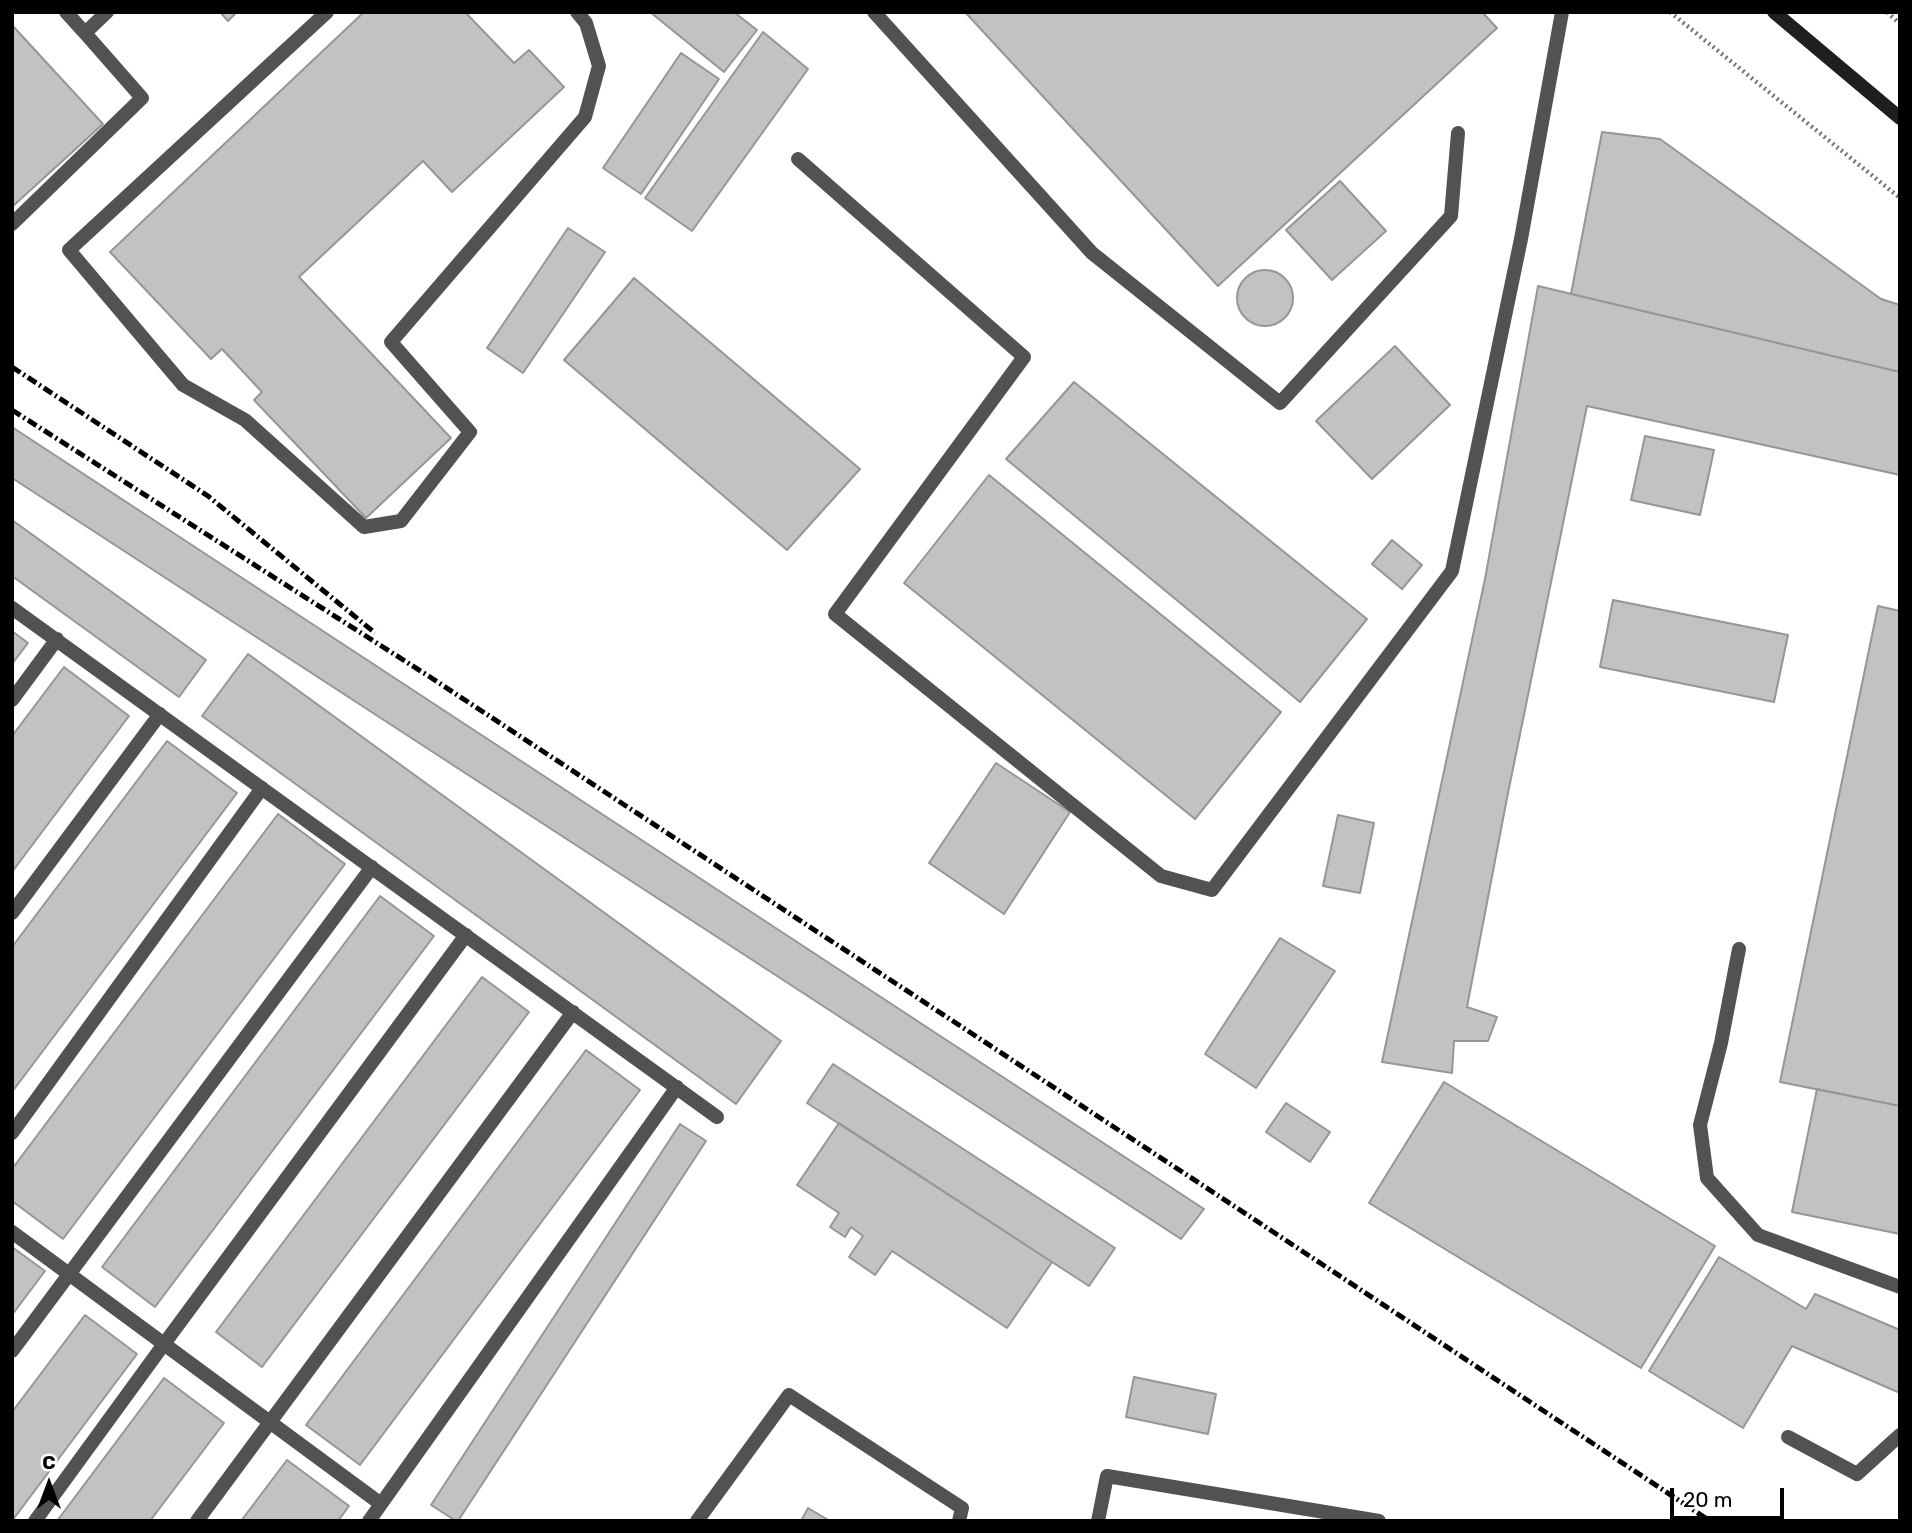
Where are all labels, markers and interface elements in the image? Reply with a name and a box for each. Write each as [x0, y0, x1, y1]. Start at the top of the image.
north arrow [14, 1449, 84, 1519]
text: С [42, 1451, 56, 1474]
scale bar [1674, 1474, 1788, 1518]
text: 20 m [1683, 1487, 1732, 1512]

